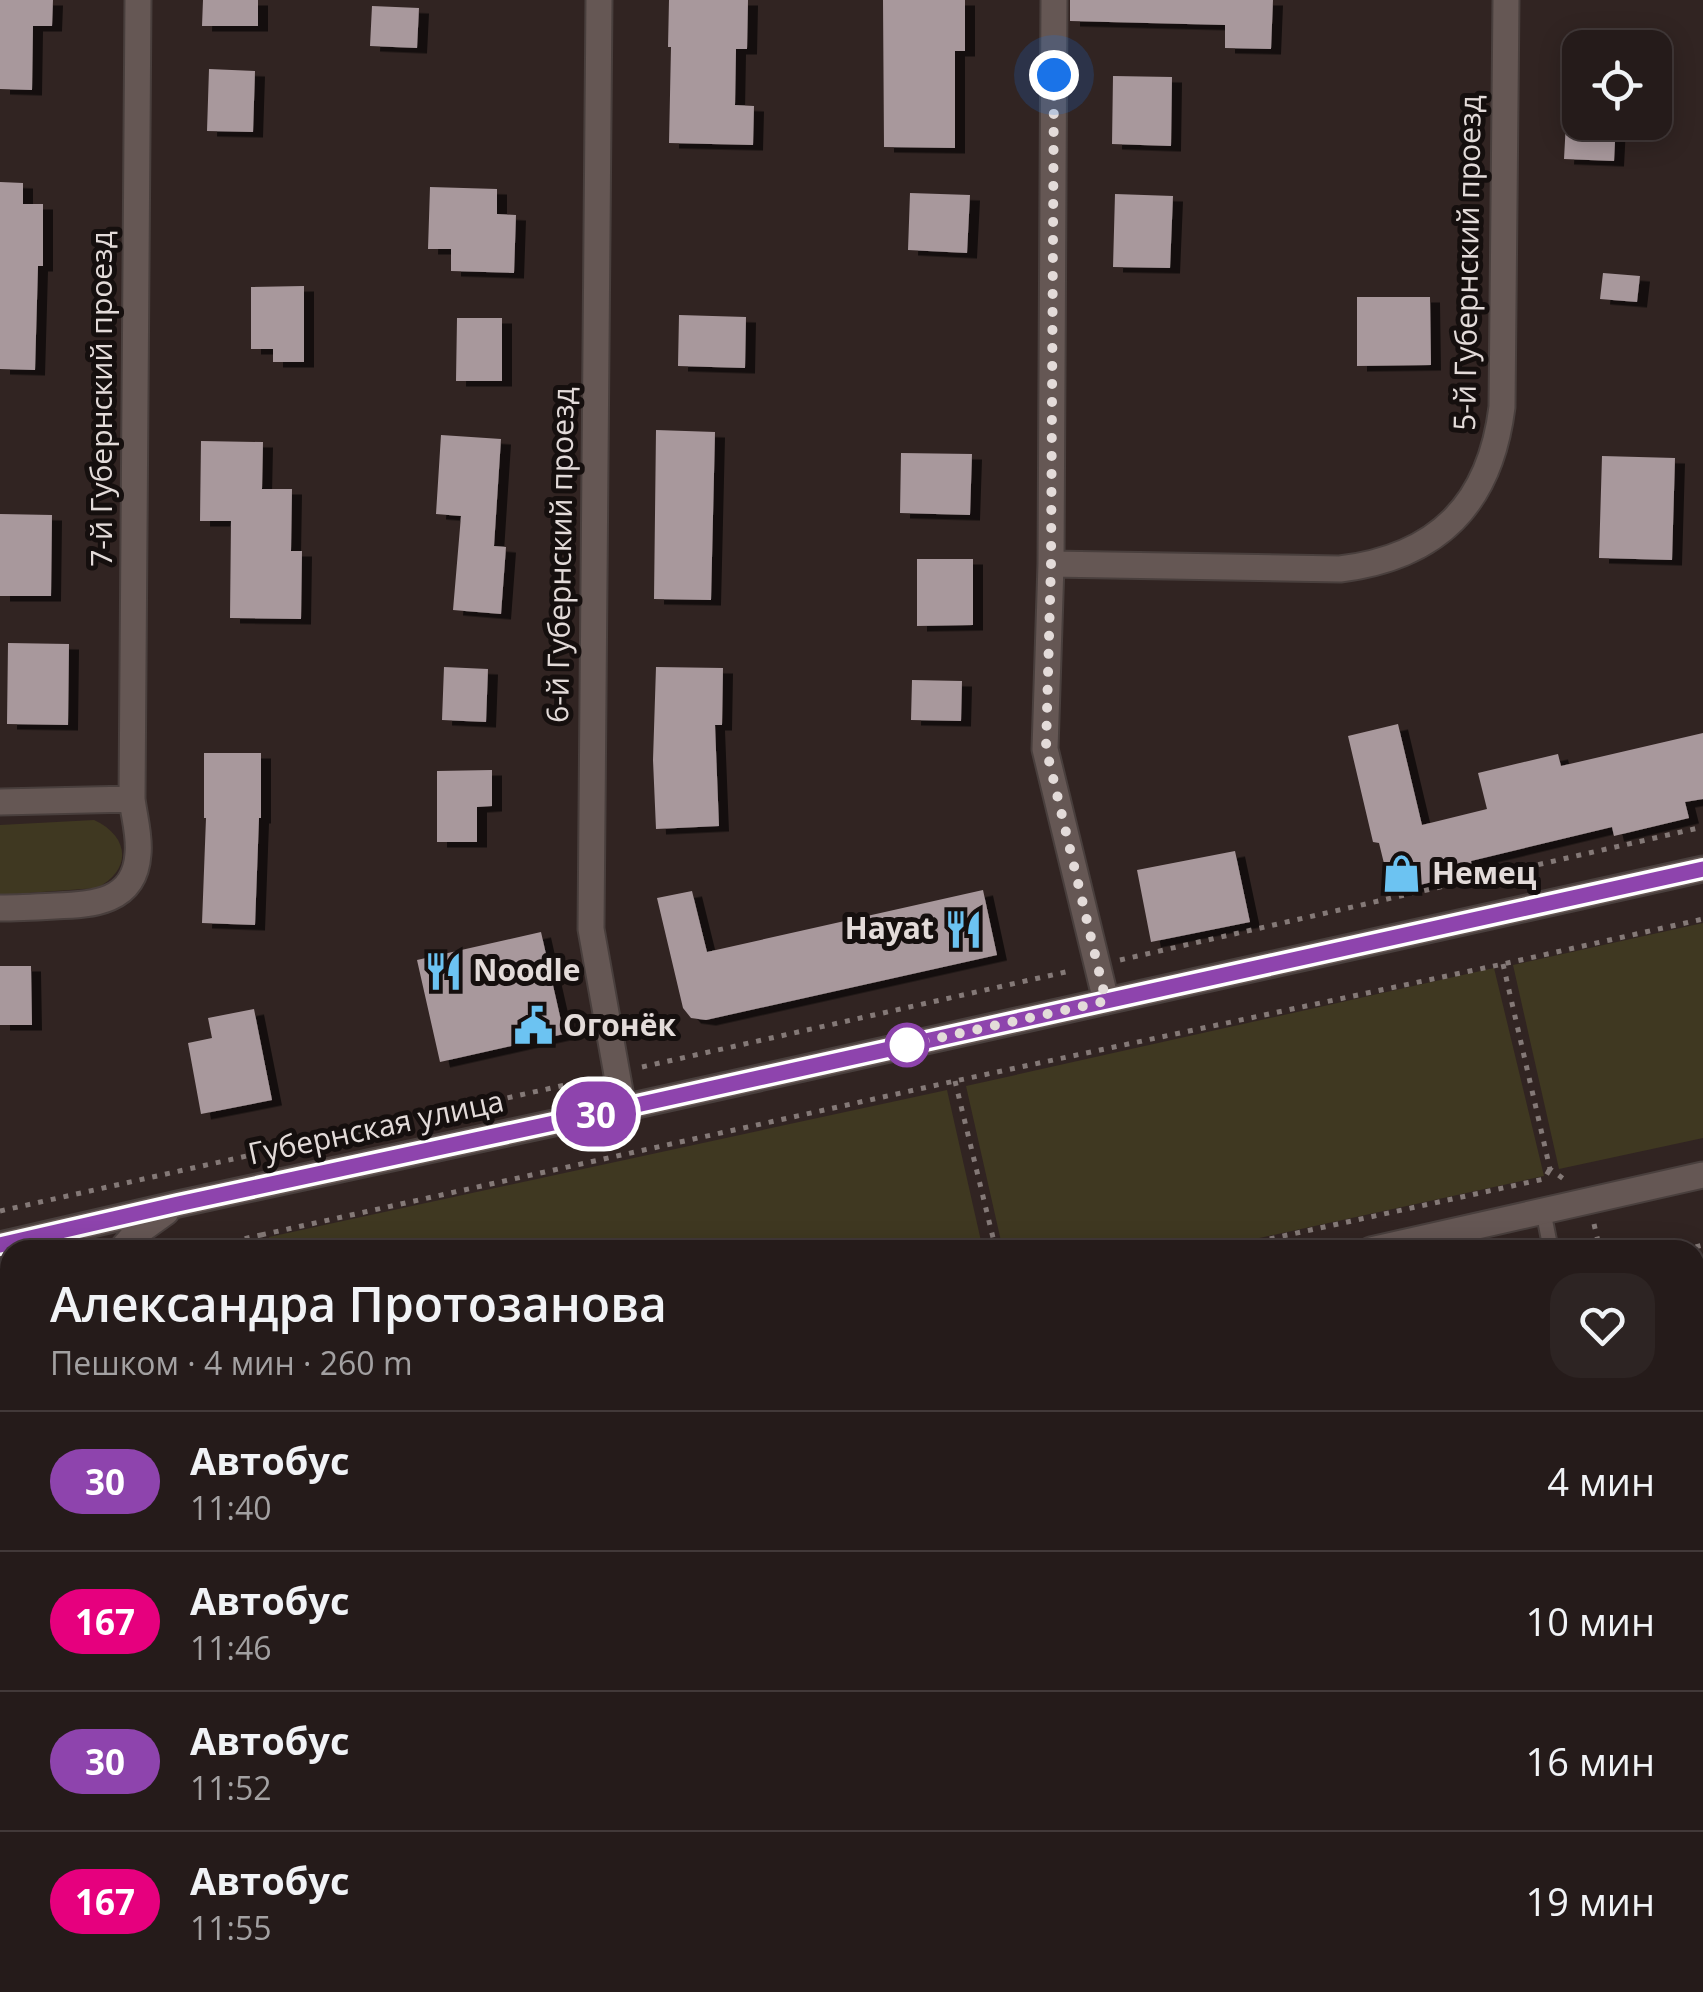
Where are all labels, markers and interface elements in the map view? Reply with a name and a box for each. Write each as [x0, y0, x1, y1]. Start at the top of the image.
map controls [1562, 30, 1672, 140]
button: locate [1562, 30, 1672, 140]
your location [1029, 50, 1079, 100]
street label: 5-й Губернский проезд [1443, 95, 1490, 431]
street label: 7-й Губернский проезд [80, 231, 121, 567]
street label: 6-й Губернский проезд [536, 387, 583, 723]
place label: Немец [1432, 852, 1537, 893]
shop icon: Немец [1381, 853, 1423, 895]
place label: Hayat [845, 907, 934, 948]
restaurant icon: Hayat [943, 908, 985, 950]
place label: Noodle [473, 949, 580, 990]
restaurant icon: Noodle [422, 950, 464, 992]
place label: Огонёк [563, 1004, 676, 1045]
public building icon: Огонёк [512, 1005, 554, 1047]
unlabelled marker [886, 1024, 928, 1066]
street label: Губернская улица [244, 1079, 507, 1174]
line badge: 30 [551, 1082, 641, 1146]
text: 30 [576, 1091, 616, 1138]
text: Александра Протозанова [50, 1271, 667, 1336]
button: heart [1550, 1273, 1655, 1378]
text: Пешком · 4 мин · 260 m [50, 1341, 413, 1384]
text: Автобус [190, 1434, 349, 1486]
text: 4 мин [1547, 1455, 1655, 1507]
text: 30 [85, 1458, 125, 1505]
text: 11:40 [190, 1486, 272, 1529]
text: Автобус [190, 1574, 349, 1626]
text: 10 мин [1526, 1595, 1655, 1647]
text: 167 [75, 1598, 135, 1645]
text: 11:46 [190, 1626, 272, 1669]
text: Автобус [190, 1714, 349, 1766]
text: 16 мин [1526, 1735, 1655, 1787]
text: 30 [85, 1738, 125, 1785]
text: 11:52 [190, 1766, 272, 1809]
text: Автобус [190, 1854, 349, 1906]
text: 19 мин [1526, 1875, 1655, 1927]
text: 167 [75, 1878, 135, 1925]
text: 11:55 [190, 1906, 272, 1949]

